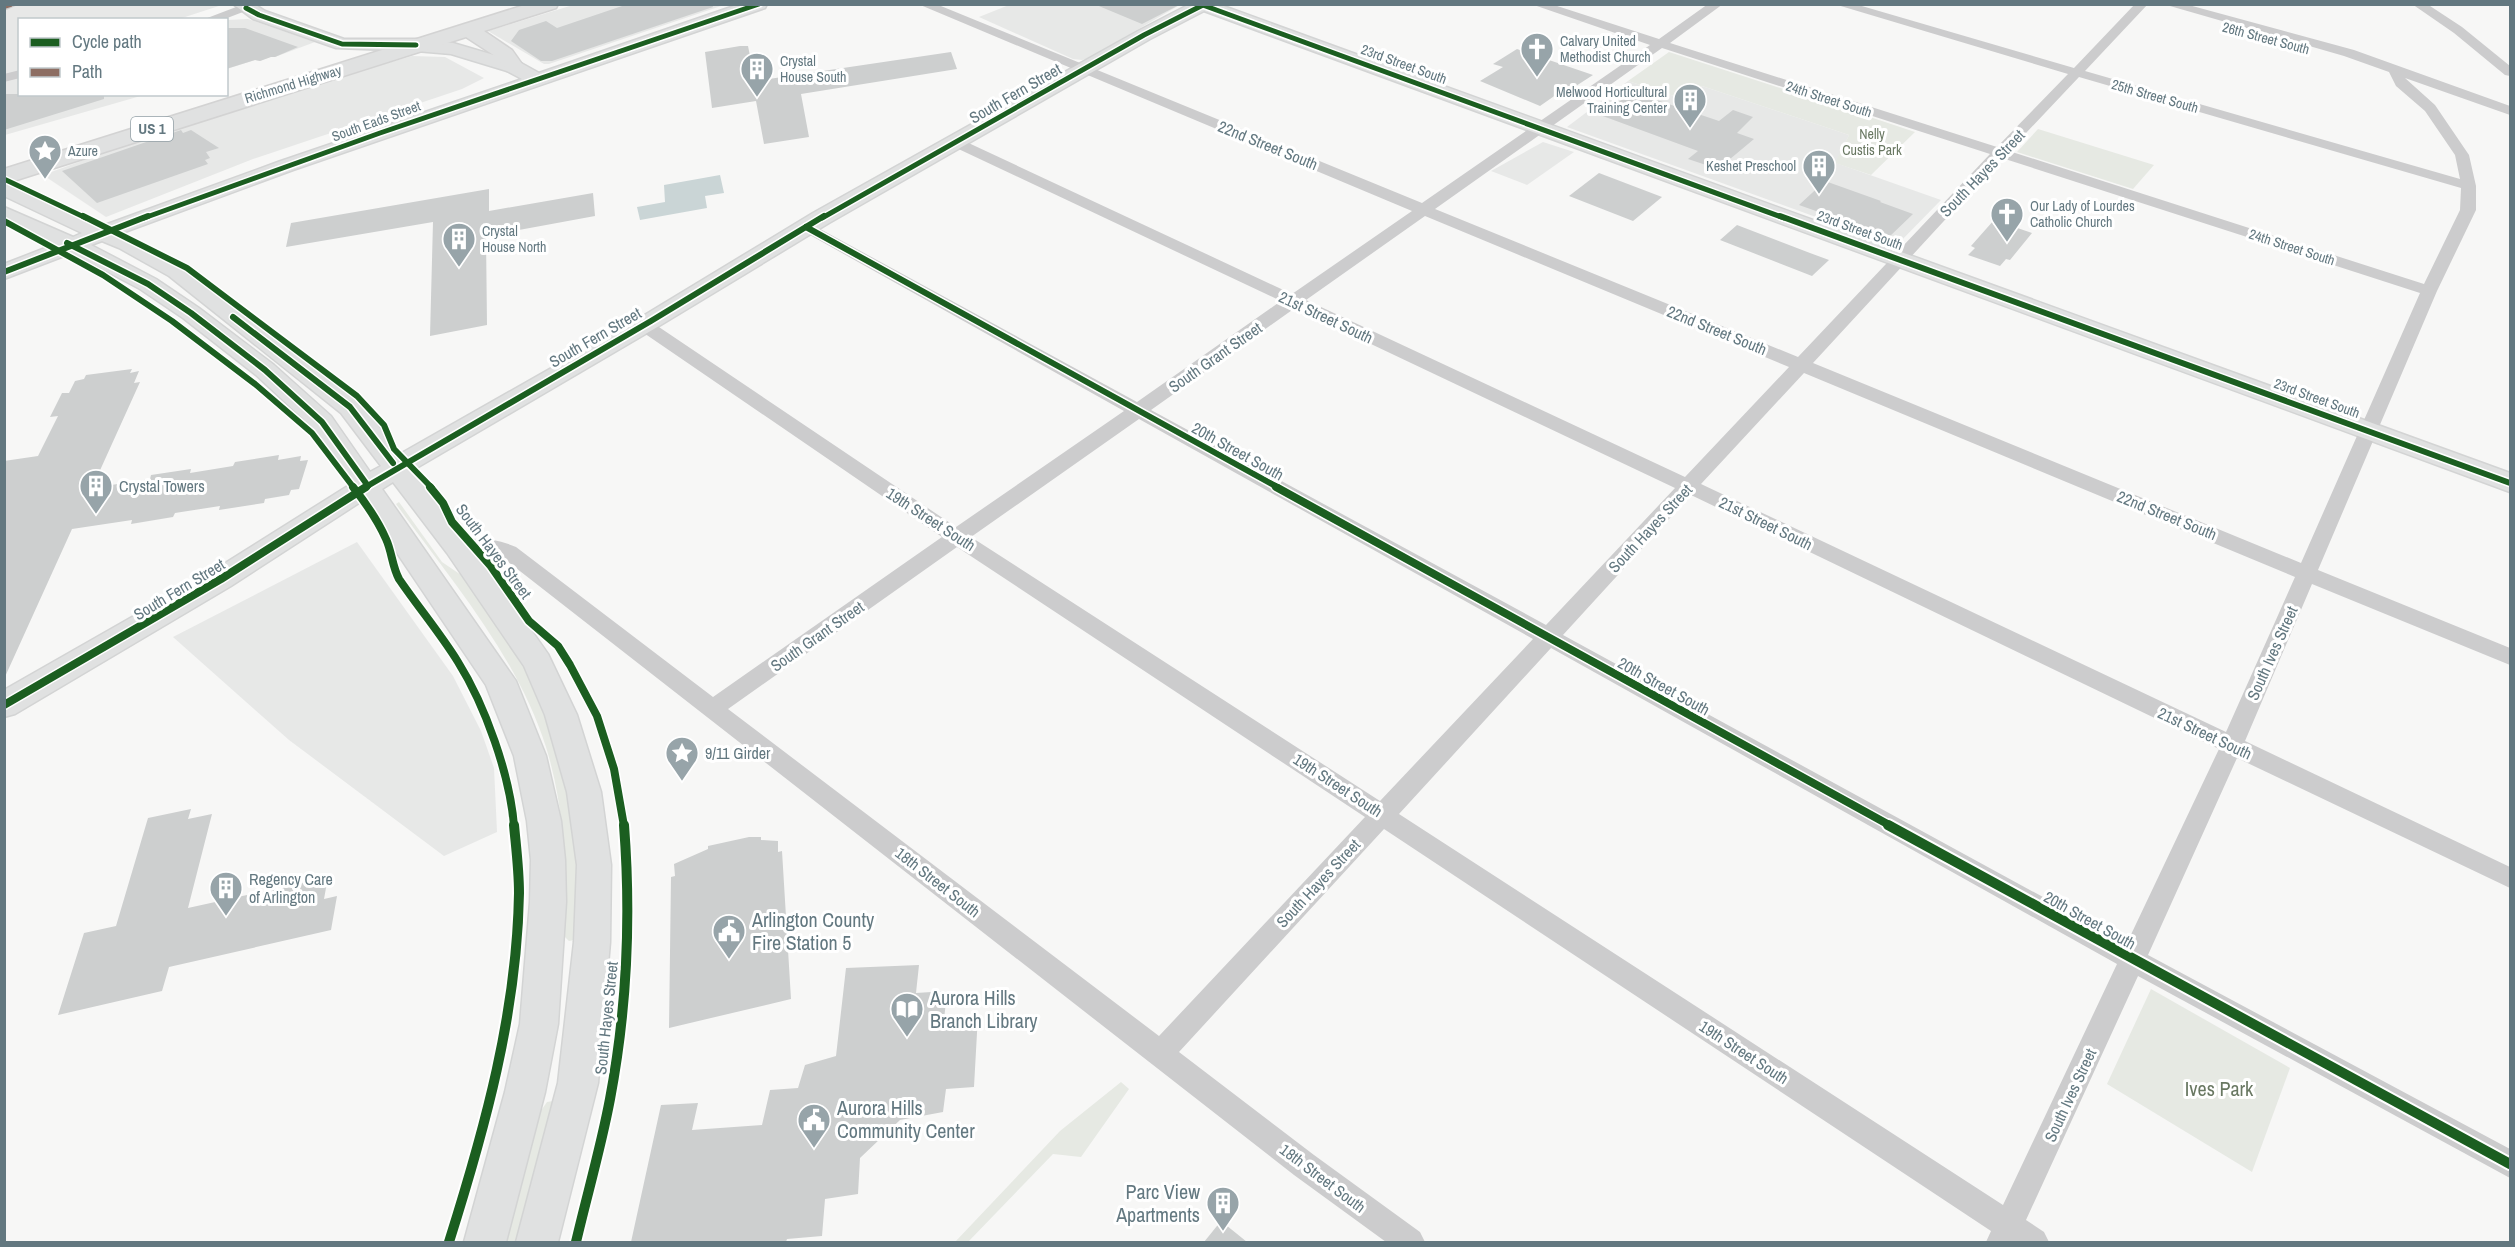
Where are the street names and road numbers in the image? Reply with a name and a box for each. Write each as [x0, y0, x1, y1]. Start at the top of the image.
street label: 26th Street South [2221, 18, 2311, 58]
street label: 23rd Street South [1359, 40, 1449, 88]
street label: South Fern Street [965, 58, 1065, 128]
street label: Richmond Highway [242, 61, 344, 107]
street label: 25th Street South [2110, 75, 2200, 117]
street label: 24th Street South [1784, 77, 1874, 121]
street label: South Eads Street [329, 97, 423, 145]
street label: 22nd Street South [1215, 115, 1321, 175]
road number: US 1 [131, 117, 173, 141]
street label: South Hayes Street [1935, 124, 2030, 222]
street label: 23rd Street South [1815, 206, 1905, 254]
street label: 24th Street South [2247, 225, 2337, 269]
street label: 21st Street South [1275, 286, 1377, 348]
street label: 22nd Street South [1664, 300, 1770, 360]
street label: South Fern Street [545, 302, 645, 372]
street label: South Grant Street [1164, 316, 1266, 397]
street label: 23rd Street South [2272, 374, 2362, 422]
street label: 20th Street South [1188, 417, 1288, 485]
street label: South Hayes Street [1603, 479, 1697, 577]
street label: 19th Street South [882, 482, 980, 556]
street label: 22nd Street South [2114, 485, 2220, 545]
street label: 21st Street South [1716, 491, 1816, 555]
street label: South Hayes Street [451, 499, 537, 603]
street label: South Fern Street [129, 553, 229, 625]
street label: South Grant Street [766, 595, 868, 676]
street label: South Ives Street [2241, 602, 2303, 703]
street label: 20th Street South [1614, 652, 1714, 720]
street label: 21st Street South [2154, 702, 2256, 764]
street label: 19th Street South [1289, 748, 1387, 822]
street label: South Hayes Street [1271, 834, 1365, 932]
street label: 18th Street South [891, 842, 985, 922]
street label: 20th Street South [2040, 886, 2140, 954]
street label: South Hayes Street [589, 960, 623, 1076]
street label: 19th Street South [1695, 1015, 1793, 1089]
street label: South Ives Street [2039, 1044, 2101, 1145]
street label: 18th Street South [1276, 1138, 1370, 1218]

